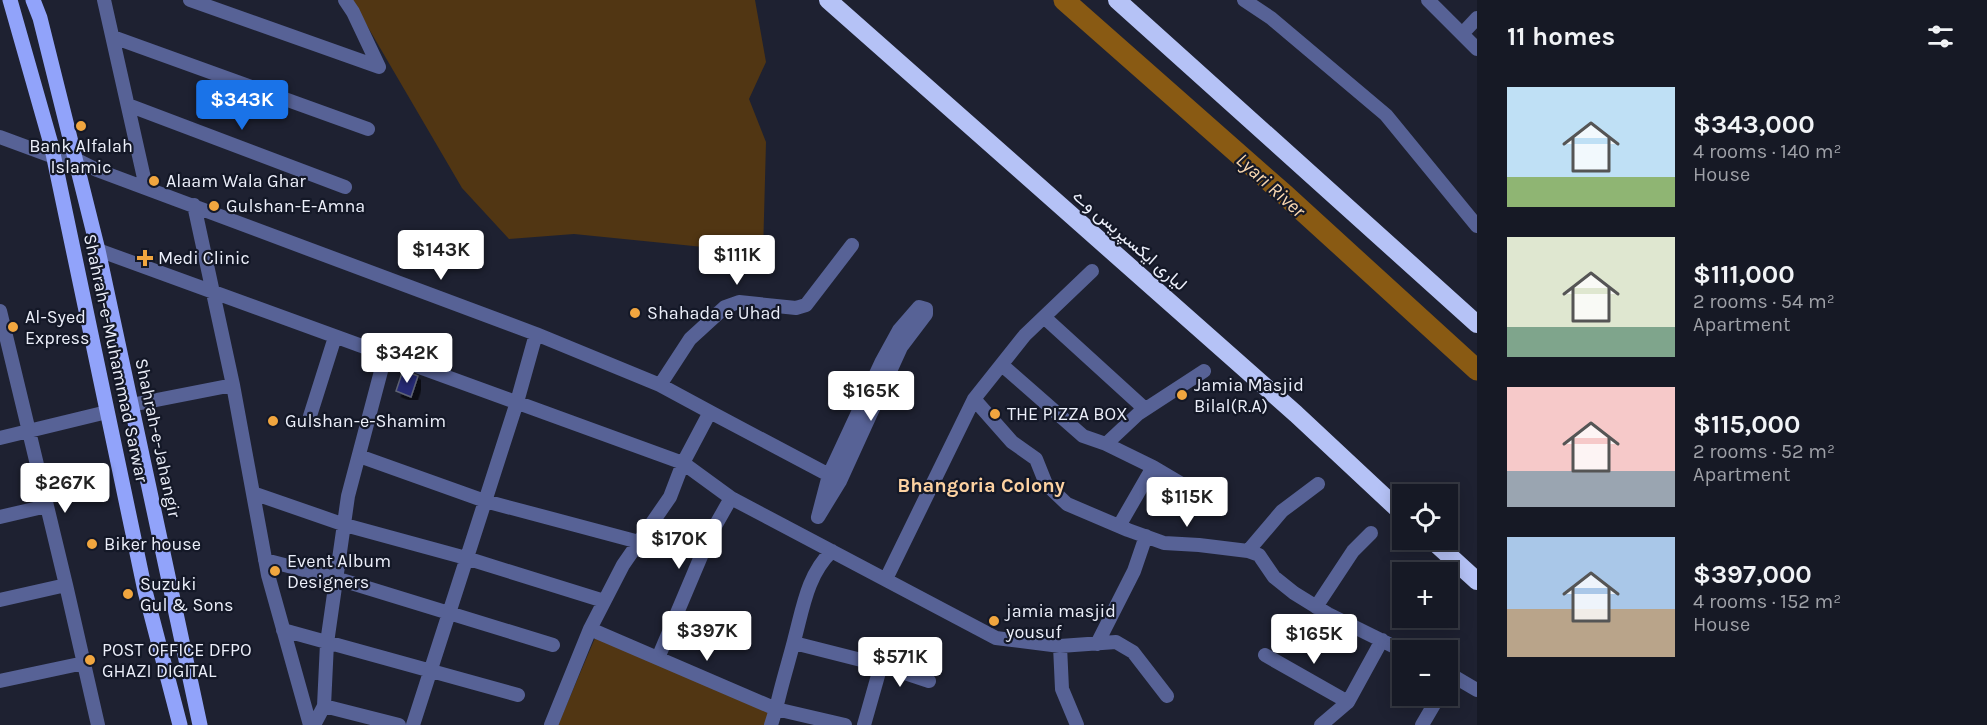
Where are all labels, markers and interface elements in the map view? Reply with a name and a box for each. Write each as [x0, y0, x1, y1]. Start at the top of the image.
icon: filters [1924, 20, 1957, 53]
text: 11 homes [1507, 21, 1615, 52]
pin: $343K [200, 80, 284, 131]
text: $343K [210, 88, 274, 111]
text: $343,000 [1693, 109, 1815, 140]
icon: home [1555, 111, 1627, 183]
marker: Bank Alfalah Islamic [74, 119, 88, 133]
place label: Bank Alfalah Islamic [29, 135, 133, 178]
text: 4 rooms · 140 m² [1693, 140, 1841, 163]
water label: Lyari River [1231, 148, 1311, 223]
text: House [1693, 163, 1750, 186]
place label: Alaam Wala Ghar [166, 170, 306, 192]
marker: Alaam Wala Ghar [147, 174, 161, 188]
street label: لیاری ایکسپریس وے [1068, 184, 1192, 296]
place label: Gulshan-E-Amna [226, 195, 365, 217]
marker: Gulshan-E-Amna [207, 199, 221, 213]
pin: $143K [399, 230, 483, 281]
street label: Shahrah-e-Muhammad Sarwar [79, 232, 153, 485]
pin: $111K [695, 235, 779, 286]
text: $143K [412, 238, 470, 261]
text: $111K [713, 243, 761, 266]
place label: Medi Clinic [158, 247, 250, 269]
marker: Medi Clinic [136, 249, 154, 267]
text: $111,000 [1693, 259, 1795, 290]
icon: home [1555, 261, 1627, 333]
text: 2 rooms · 54 m² [1693, 290, 1835, 313]
place label: Shahada e Uhad [647, 302, 781, 324]
place label: Al-Syed Express [25, 306, 90, 349]
marker: Shahada e Uhad [628, 306, 642, 320]
text: Apartment [1693, 313, 1791, 336]
marker: Al-Syed Express [6, 320, 20, 334]
pin: $342K [365, 333, 449, 384]
text: $342K [375, 341, 439, 364]
street label: Shahrah-e-Jahangir [130, 356, 186, 520]
pin: $165K [829, 371, 913, 422]
place label: Jamia Masjid Bilal(R.A) [1194, 374, 1304, 417]
text: $165K [842, 379, 900, 402]
marker: Jamia Masjid Bilal(R.A) [1175, 388, 1189, 402]
place label: THE PIZZA BOX [1007, 403, 1127, 425]
marker: THE PIZZA BOX [988, 407, 1002, 421]
text: $115,000 [1693, 409, 1801, 440]
place label: Gulshan-e-Shamim [285, 410, 446, 432]
icon: home [1555, 411, 1627, 483]
marker: Gulshan-e-Shamim [266, 414, 280, 428]
text: 2 rooms · 52 m² [1693, 440, 1835, 463]
pin: $267K [23, 463, 107, 514]
text: Apartment [1693, 463, 1791, 486]
text: $267K [34, 471, 96, 494]
district label: Bhangoria Colony [897, 474, 1065, 497]
pin: $115K [1145, 477, 1229, 528]
map controls [1392, 484, 1458, 706]
button: locate [1392, 484, 1458, 550]
text: $115K [1161, 485, 1213, 508]
pin: $170K [637, 519, 721, 570]
text: $170K [651, 527, 707, 550]
place label: Biker house [104, 533, 201, 555]
marker: Biker house [85, 537, 99, 551]
place label: Event Album Designers [287, 550, 391, 593]
text: $397,000 [1693, 559, 1812, 590]
icon: home [1555, 561, 1627, 633]
button: + [1392, 562, 1458, 628]
marker: Event Album Designers [268, 564, 282, 578]
place label: Suzuki Gul & Sons [140, 573, 234, 616]
marker: Suzuki Gul & Sons [121, 587, 135, 601]
text: 4 rooms · 152 m² [1693, 590, 1841, 613]
place label: jamia masjid yousuf [1004, 600, 1116, 643]
pin: $397K [665, 611, 749, 662]
text: House [1693, 613, 1750, 636]
marker: jamia masjid yousuf [987, 614, 1001, 628]
pin: $165K [1272, 614, 1356, 665]
text: $397K [676, 619, 738, 642]
text: $165K [1285, 622, 1343, 645]
pin: $571K [858, 637, 942, 688]
place label: POST OFFICE DFPO GHAZI DIGITAL [102, 639, 252, 682]
button: − [1392, 640, 1458, 706]
text: $571K [872, 645, 928, 668]
marker: POST OFFICE DFPO GHAZI DIGITAL [83, 653, 97, 667]

